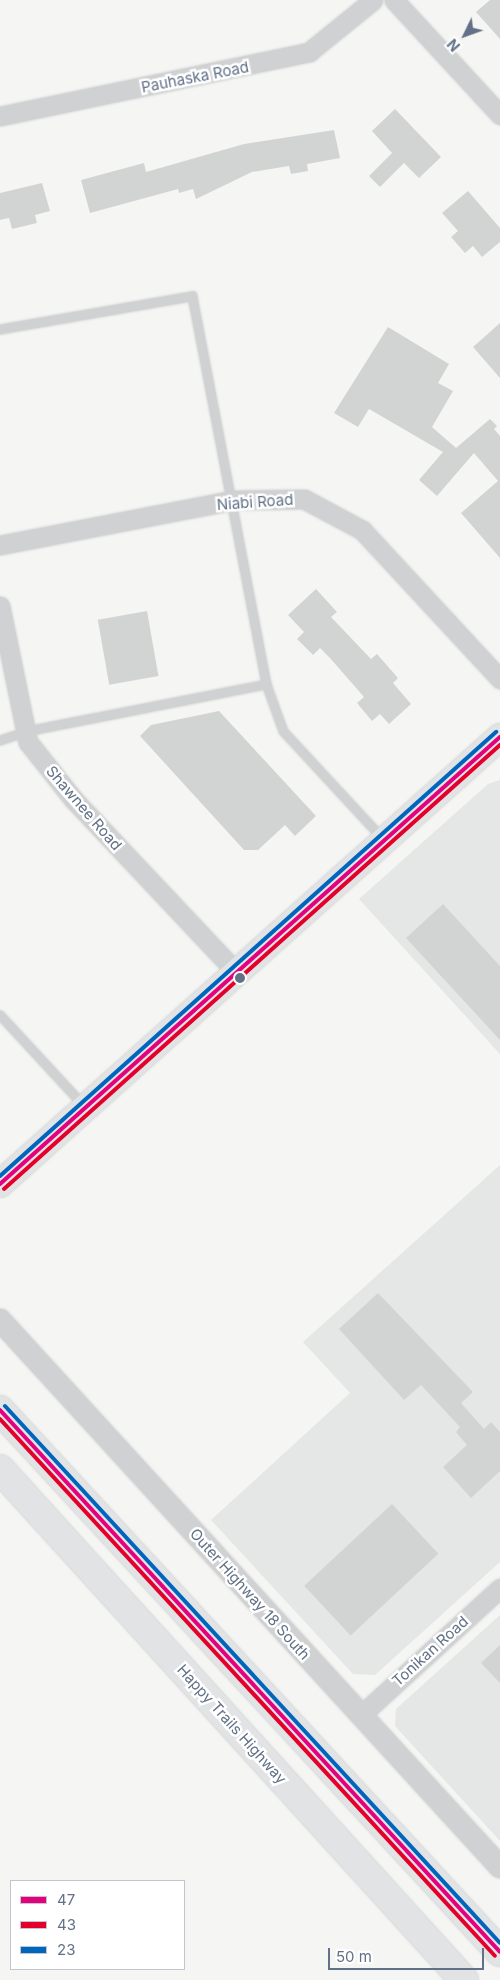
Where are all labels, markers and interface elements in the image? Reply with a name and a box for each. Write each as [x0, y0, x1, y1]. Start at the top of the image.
north arrow [440, 10, 490, 60]
text: N [444, 36, 463, 55]
street label: Pauhaska Road [140, 58, 250, 96]
street label: Niabi Road [216, 490, 294, 514]
street label: Shawnee Road [42, 762, 126, 854]
unlabelled marker [235, 973, 245, 983]
street label: Outer Highway 18 South [186, 1525, 314, 1663]
street label: Tonikan Road [388, 1612, 472, 1690]
street label: Happy Trails Highway [174, 1661, 290, 1787]
legend [10, 1880, 185, 1970]
text: 47 [57, 1890, 75, 1909]
text: 43 [57, 1915, 76, 1934]
scale bar [330, 1938, 486, 1970]
text: 23 [57, 1940, 75, 1959]
text: 50 m [336, 1947, 372, 1966]

